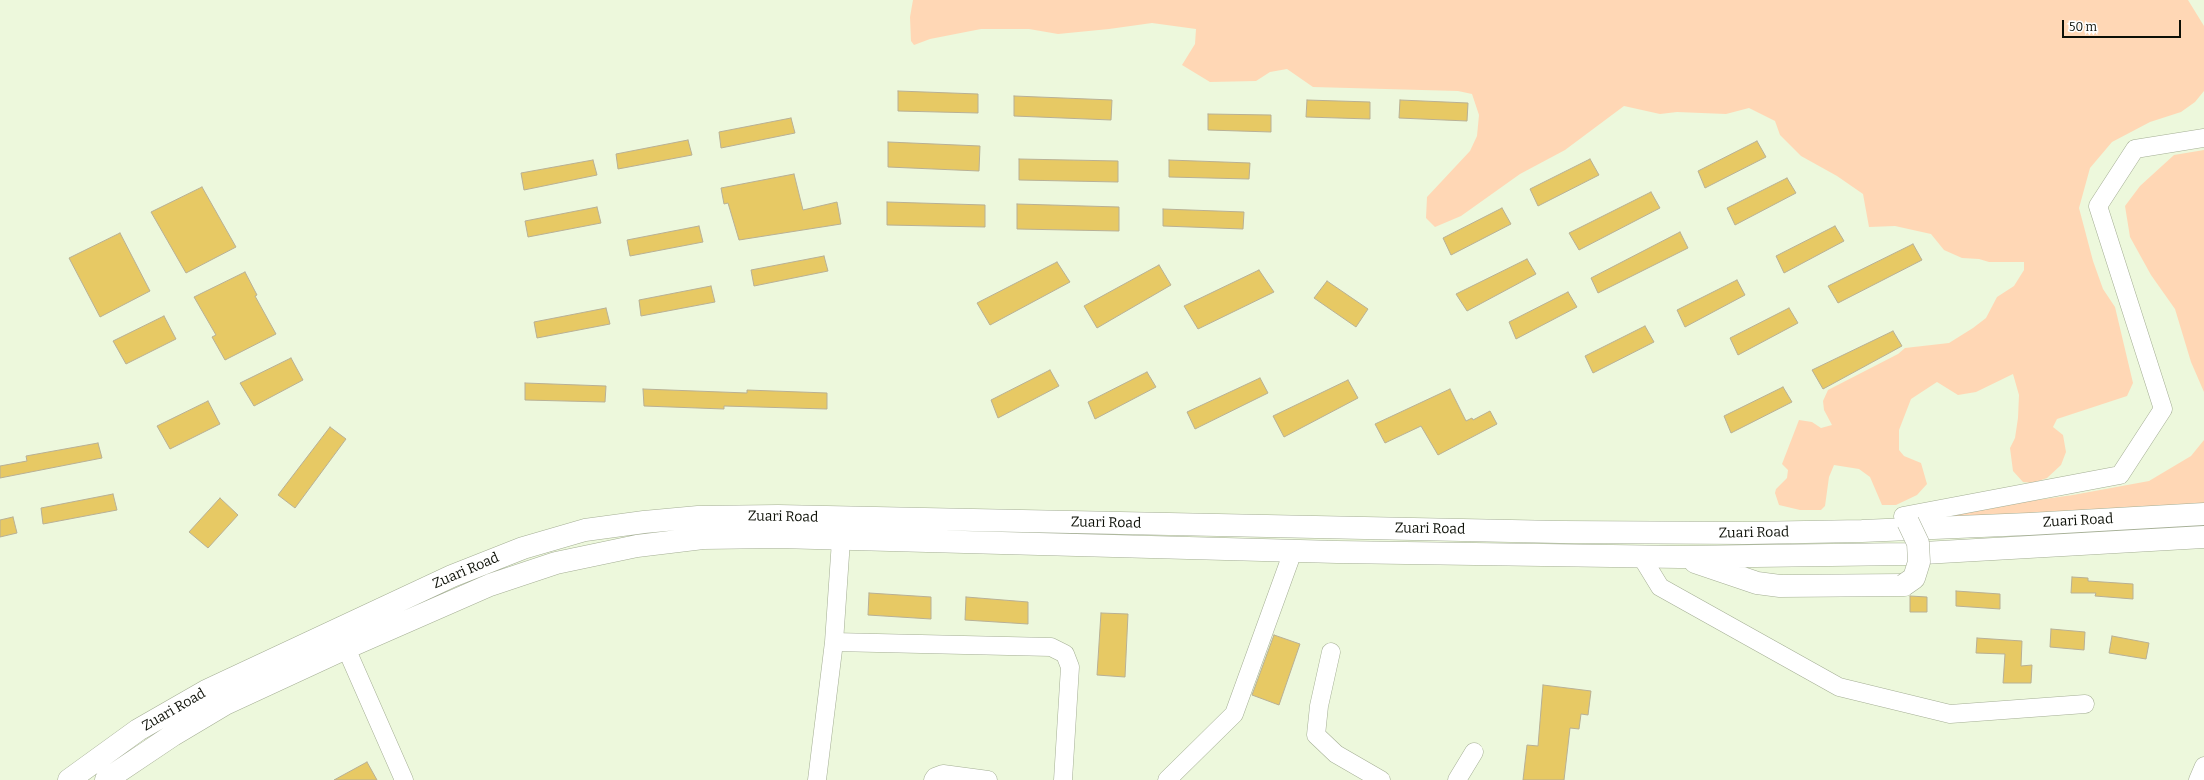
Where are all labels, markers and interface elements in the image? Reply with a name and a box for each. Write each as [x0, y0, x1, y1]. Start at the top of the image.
scale bar [2064, 12, 2183, 38]
text: 50 m [2069, 20, 2097, 34]
street label: Zuari Road [748, 508, 818, 526]
street label: Zuari Road [2042, 511, 2114, 531]
street label: Zuari Road [1071, 514, 1141, 532]
street label: Zuari Road [1395, 520, 1465, 538]
street label: Zuari Road [1719, 524, 1789, 542]
street label: Zuari Road [430, 549, 502, 593]
street label: Zuari Road [139, 685, 209, 735]

